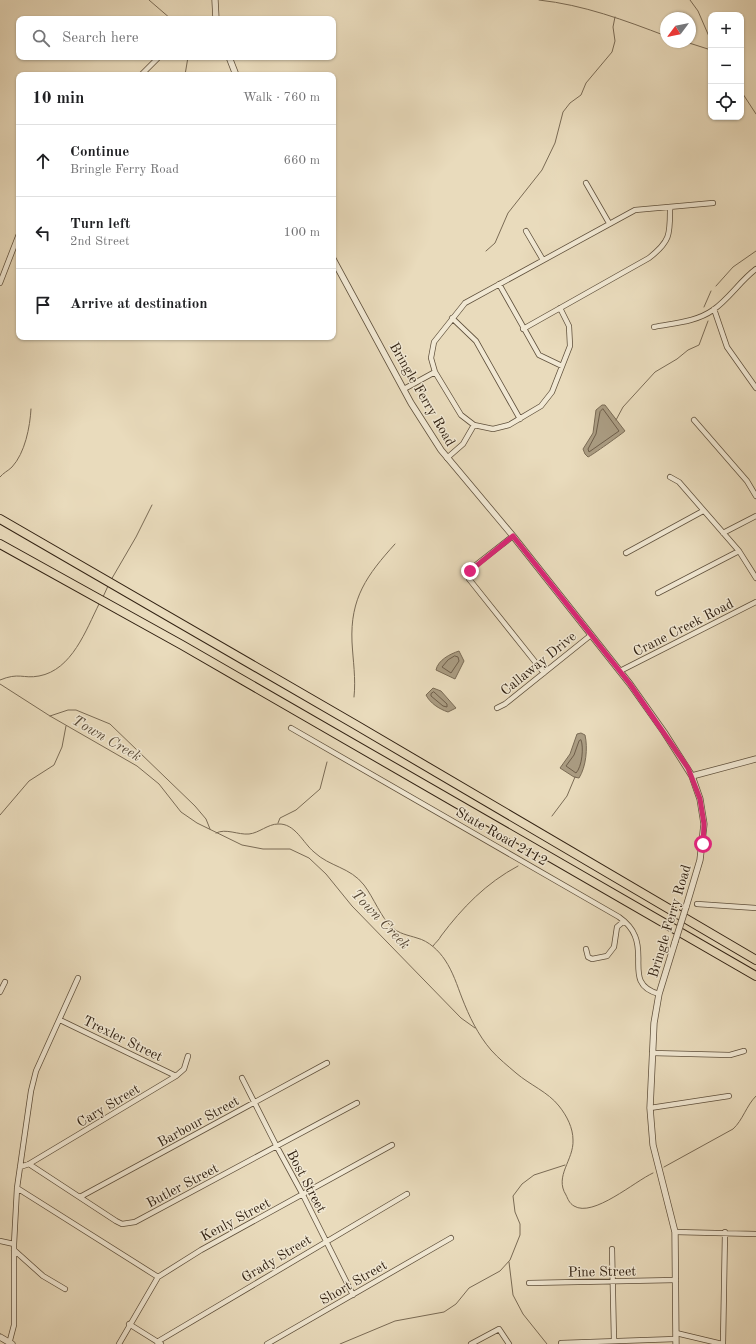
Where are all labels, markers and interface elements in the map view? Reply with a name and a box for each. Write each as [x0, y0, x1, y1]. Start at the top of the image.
north arrow [660, 12, 696, 48]
map controls [708, 12, 744, 120]
button: + [708, 12, 744, 48]
search box [16, 16, 336, 60]
icon: search [30, 27, 52, 49]
text: Search here [62, 31, 139, 46]
button: − [708, 48, 744, 84]
button: locate [708, 84, 744, 120]
text: 10 min [32, 90, 85, 107]
text: Walk · 760 m [243, 91, 320, 104]
text: Continue [70, 145, 129, 160]
icon: ahead [32, 150, 54, 172]
text: 660 m [283, 154, 320, 167]
text: Bringle Ferry Road [70, 163, 179, 176]
text: Turn left [70, 217, 130, 232]
icon: left [32, 222, 54, 244]
text: 100 m [283, 226, 320, 239]
text: 2nd Street [70, 235, 129, 248]
icon: arrive [32, 294, 54, 316]
text: Arrive at destination [70, 297, 208, 312]
street label: Bringle Ferry Road [387, 340, 458, 449]
route end [461, 562, 479, 580]
street label: Crane Creek Road [631, 597, 736, 659]
street label: Callaway Drive [498, 629, 579, 698]
water label: Town Creek [69, 714, 143, 765]
street label: State Road 2112 [453, 805, 550, 869]
route start [694, 835, 712, 853]
street label: Bringle Ferry Road [646, 863, 694, 979]
water label: Town Creek [348, 887, 412, 953]
street label: Trexler Street [81, 1014, 165, 1064]
street label: Cary Street [75, 1082, 142, 1130]
street label: Barbour Street [155, 1094, 242, 1150]
street label: Bost Street [284, 1148, 328, 1215]
street label: Butler Street [144, 1161, 221, 1211]
street label: Kenly Street [198, 1196, 273, 1244]
street label: Grady Street [239, 1233, 314, 1285]
street label: Short Street [318, 1258, 390, 1308]
street label: Pine Street [568, 1264, 636, 1280]

